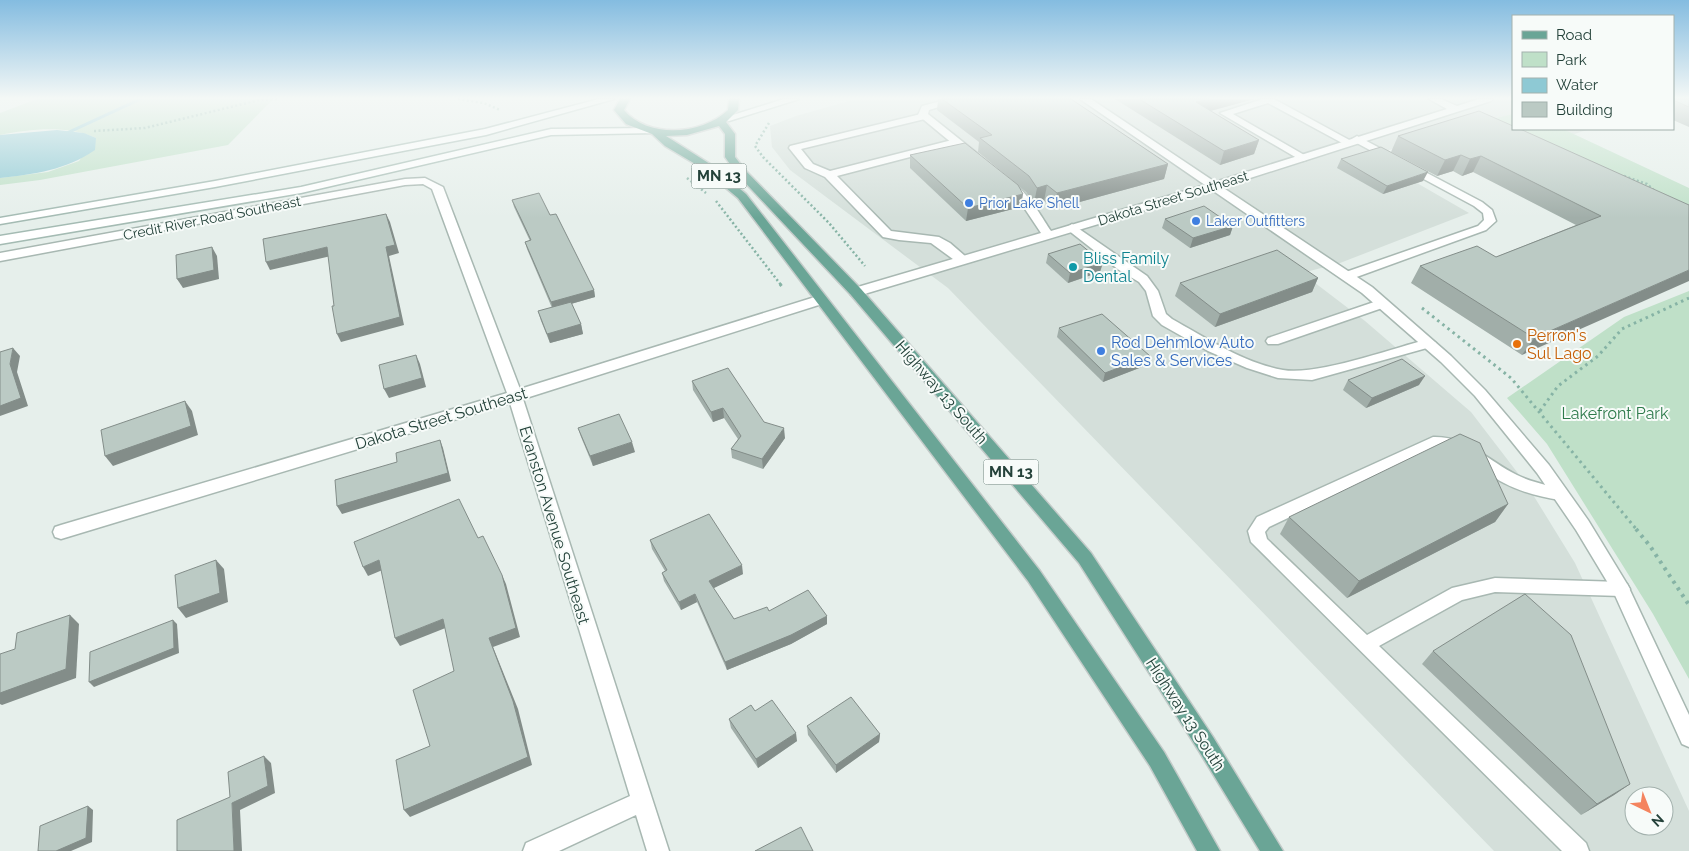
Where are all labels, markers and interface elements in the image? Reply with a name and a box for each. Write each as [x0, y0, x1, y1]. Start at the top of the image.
legend [1512, 15, 1674, 130]
text: Road [1556, 26, 1592, 44]
text: Park [1556, 51, 1587, 69]
text: Water [1556, 76, 1599, 94]
text: Building [1556, 101, 1613, 119]
road number: MN 13 [692, 164, 746, 188]
street label: Dakota Street Southeast [1096, 167, 1250, 229]
street label: Credit River Road Southeast [122, 193, 303, 243]
place label: Prior Lake Shell [979, 195, 1079, 211]
marker: Prior Lake Shell [963, 197, 975, 209]
place label: Laker Outfitters [1206, 213, 1305, 229]
marker: Laker Outfitters [1190, 215, 1202, 227]
place label: Bliss Family Dental [1083, 249, 1169, 286]
marker: Bliss Family Dental [1067, 261, 1079, 273]
place label: Perron's Sul Lago [1527, 326, 1592, 363]
place label: Rod Dehmlow Auto Sales & Services [1111, 333, 1254, 370]
street label: Highway 13 South [892, 337, 992, 448]
marker: Perron's Sul Lago [1511, 338, 1523, 350]
marker: Rod Dehmlow Auto Sales & Services [1095, 345, 1107, 357]
street label: Dakota Street Southeast [353, 383, 530, 454]
park label: Lakefront Park [1562, 404, 1669, 423]
street label: Evanston Avenue Southeast [515, 424, 594, 627]
road number: MN 13 [984, 460, 1038, 484]
street label: Highway 13 South [1142, 654, 1229, 774]
north arrow [1624, 786, 1674, 836]
text: N [1649, 811, 1667, 830]

